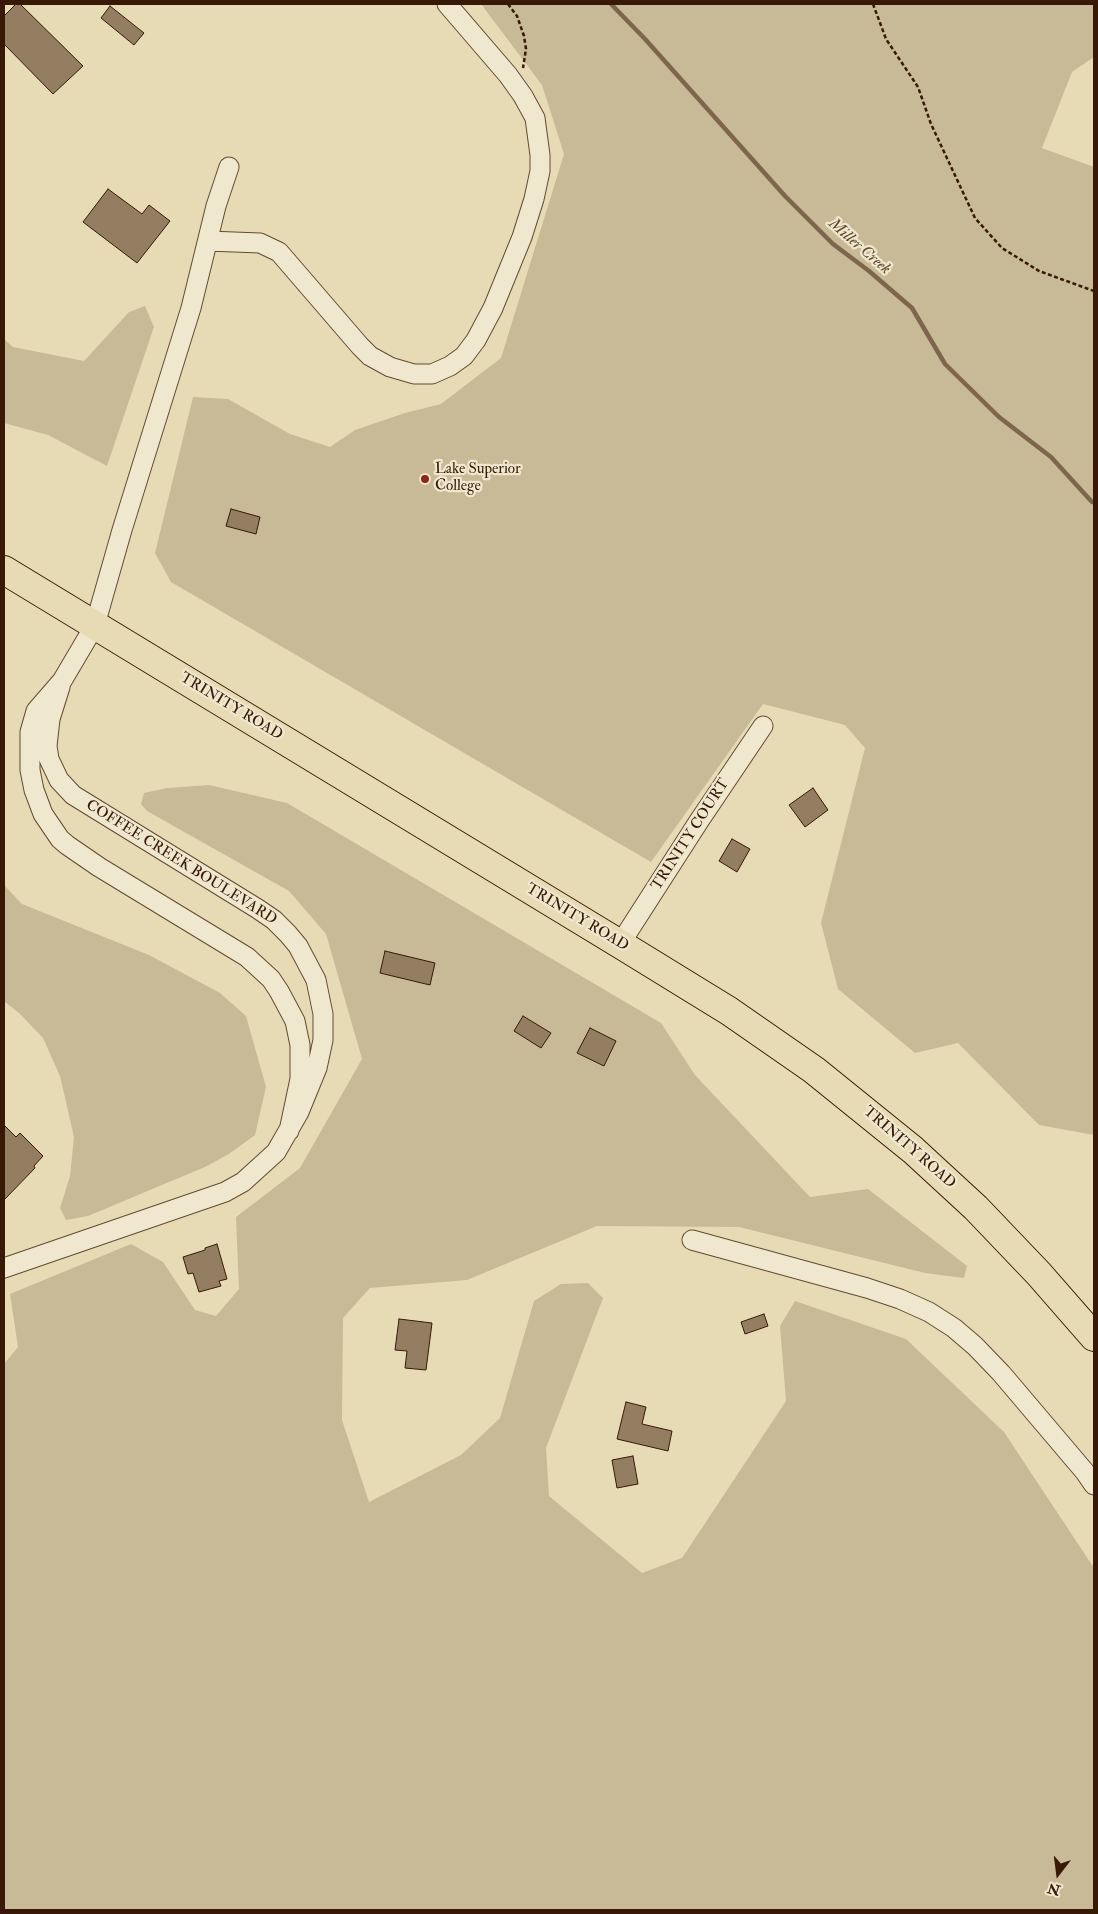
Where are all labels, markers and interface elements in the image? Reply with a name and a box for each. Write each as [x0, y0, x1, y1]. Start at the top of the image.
water label: Miller Creek [824, 215, 894, 279]
place label: Lake Superior College [435, 461, 521, 496]
marker: Lake Superior College [419, 473, 431, 485]
street label: TRINITY ROAD [176, 669, 286, 745]
street label: TRINITY COURT [648, 776, 734, 894]
street label: COFFEE CREEK BOULEVARD [82, 797, 280, 929]
street label: TRINITY ROAD [522, 880, 632, 956]
street label: TRINITY ROAD [859, 1103, 959, 1193]
north arrow [1033, 1849, 1083, 1899]
text: N [1046, 1879, 1062, 1899]

